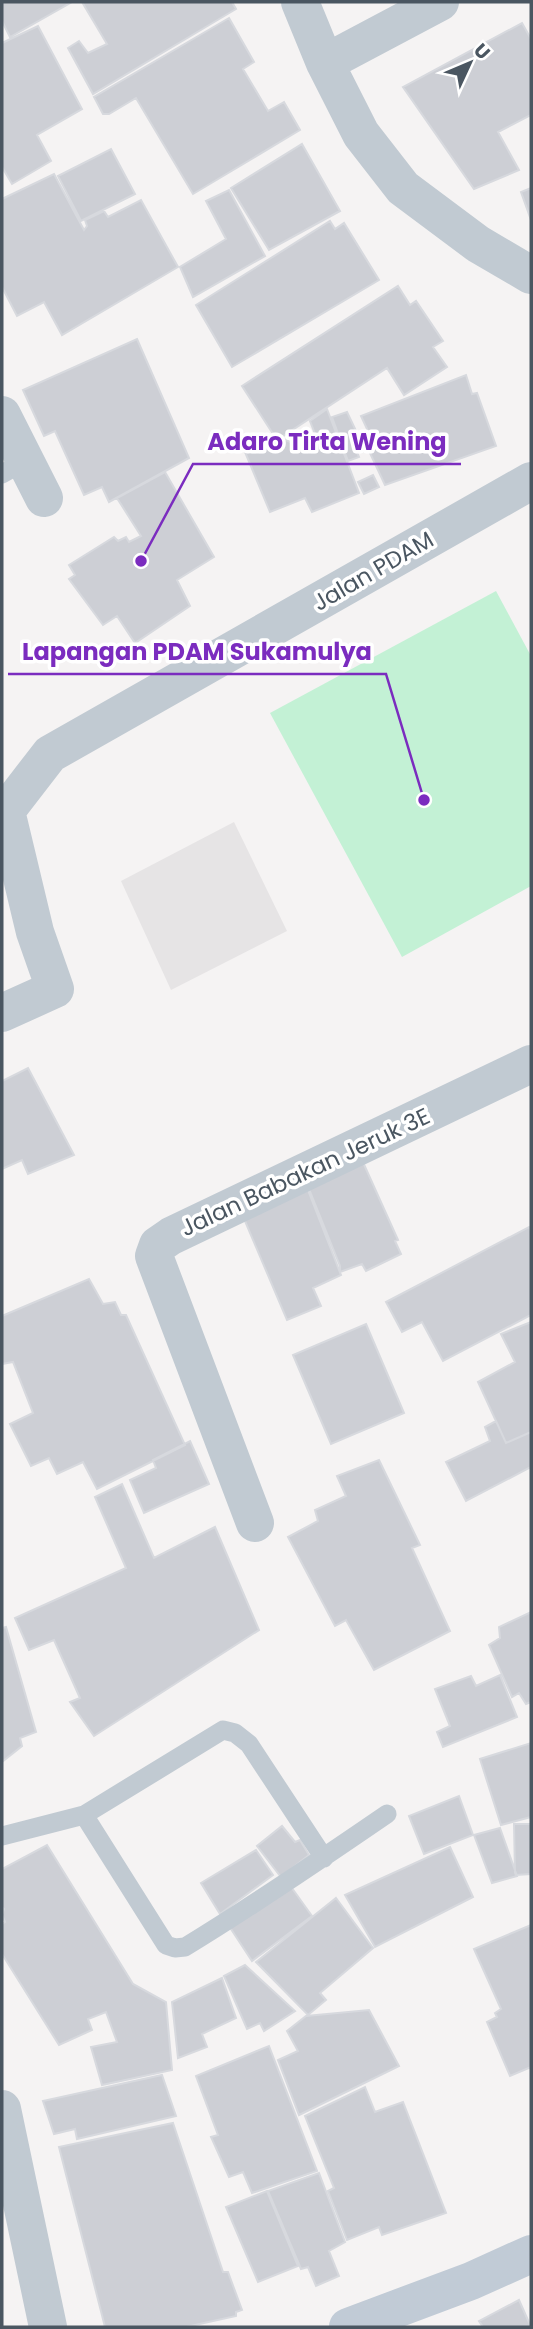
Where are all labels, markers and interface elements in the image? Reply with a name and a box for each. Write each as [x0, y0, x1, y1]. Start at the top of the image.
north arrow [435, 28, 505, 98]
text: U [468, 37, 496, 66]
callout: Adaro Tirta Wening [193, 419, 461, 464]
text: Adaro Tirta Wening [207, 425, 447, 458]
street label: Jalan PDAM [307, 523, 439, 619]
callout: Lapangan PDAM Sukamulya [8, 629, 386, 674]
text: Lapangan PDAM Sukamulya [22, 635, 372, 668]
street label: Jalan Babakan Jeruk 3E [175, 1100, 435, 1244]

